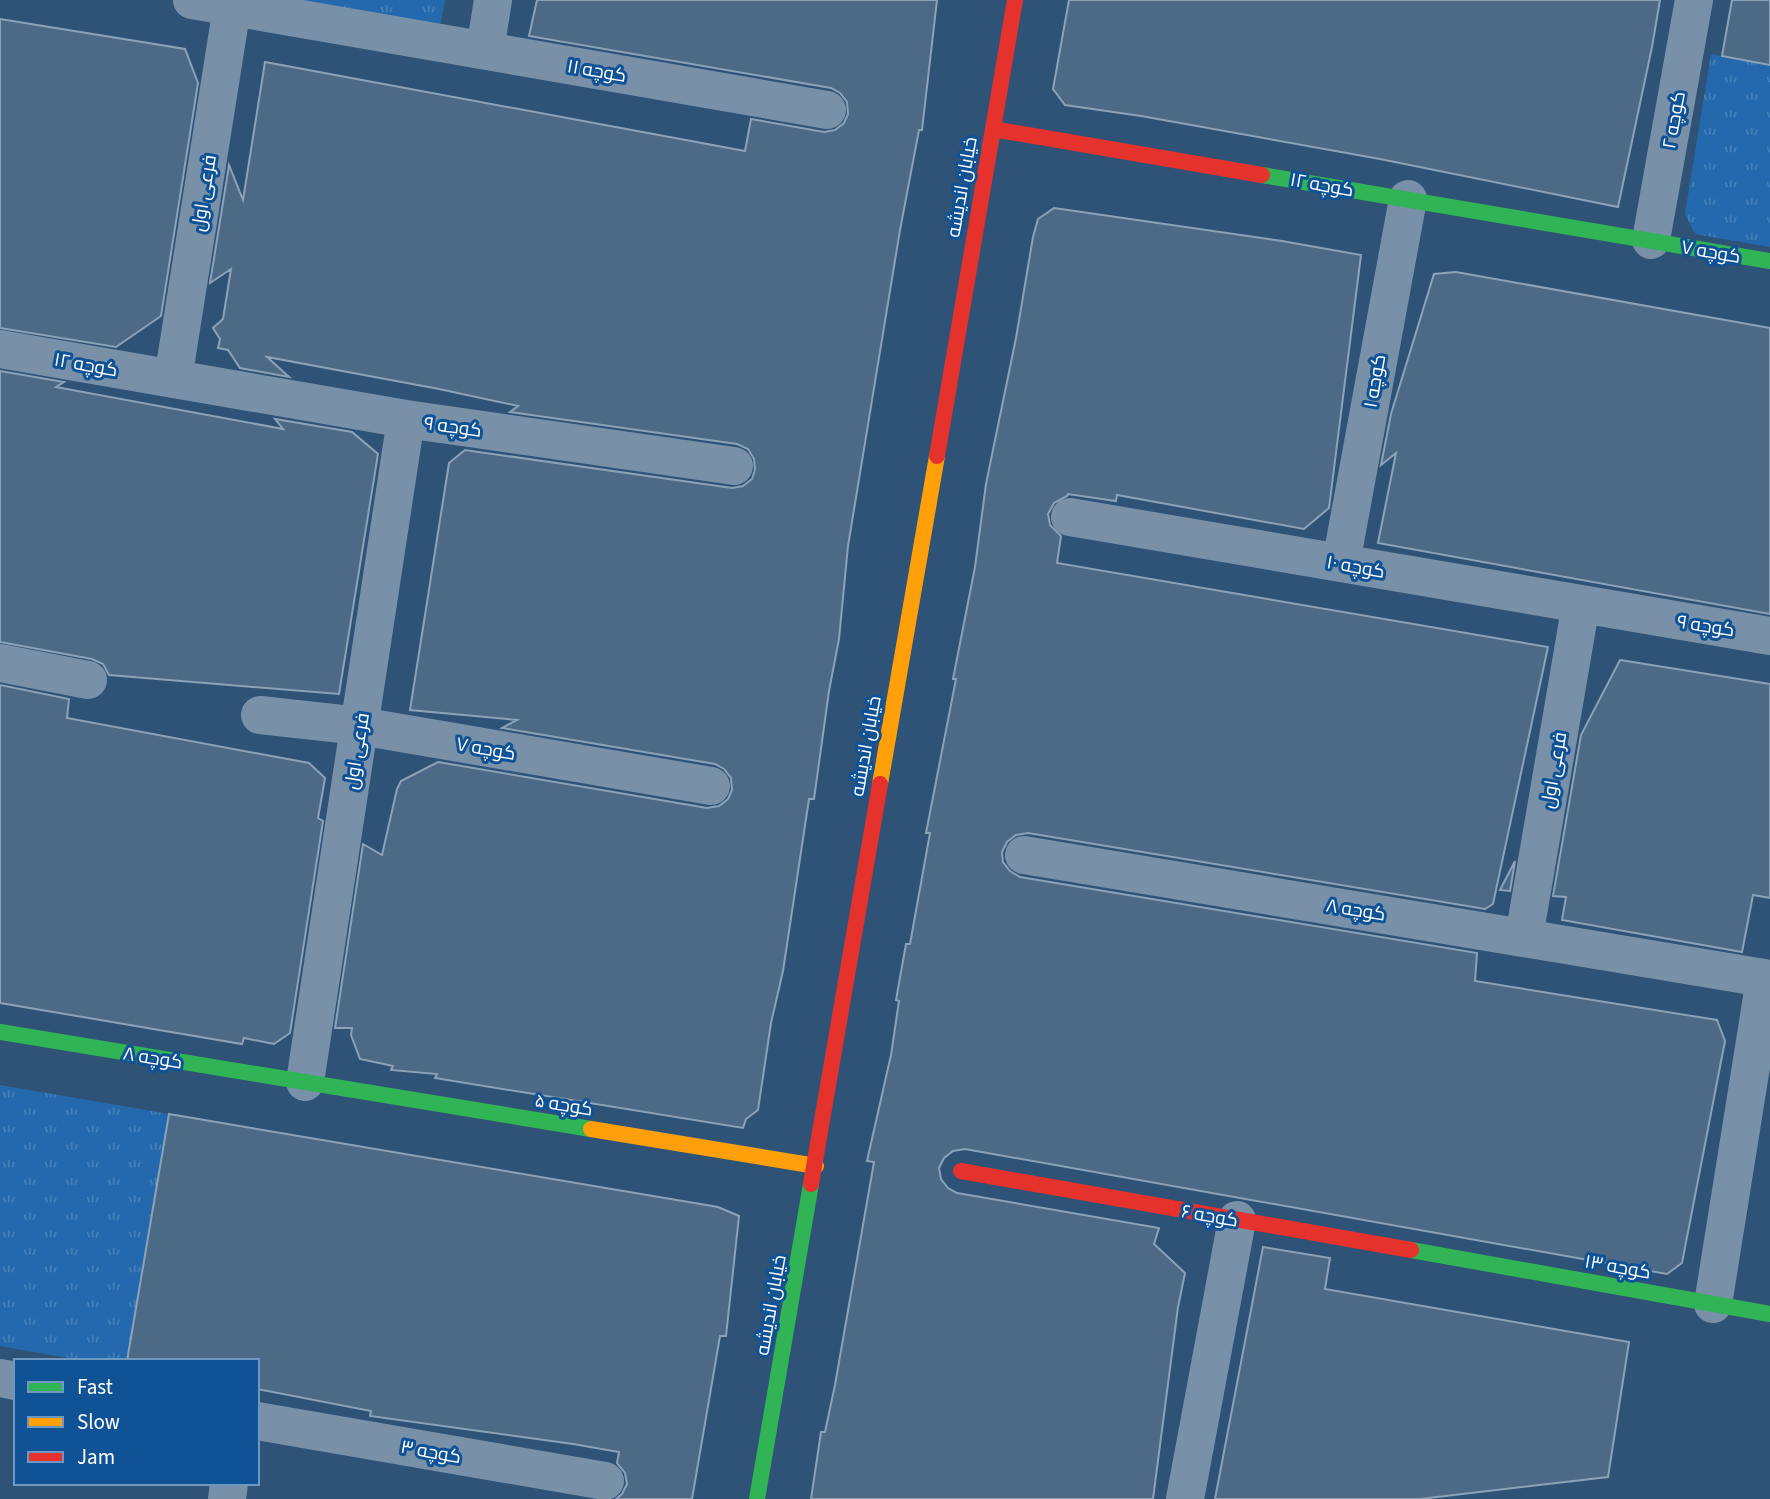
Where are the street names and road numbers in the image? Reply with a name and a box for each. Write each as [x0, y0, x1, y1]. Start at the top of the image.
street label: کوچه ۱۱ [565, 53, 629, 90]
street label: کوچه ۲ [1656, 89, 1693, 151]
street label: خیابان اندیشه [940, 135, 985, 240]
street label: فرعی اول [185, 153, 224, 233]
street label: کوچه ۱۲ [1288, 167, 1356, 204]
street label: کوچه ۷ [1679, 234, 1743, 271]
street label: کوچه ۱۲ [52, 347, 120, 384]
street label: کوچه ۱ [1357, 352, 1393, 410]
street label: کوچه ۹ [422, 410, 483, 445]
street label: کوچه ۱۰ [1324, 549, 1387, 586]
street label: کوچه ۹ [1675, 609, 1737, 644]
street label: خیابان اندیشه [844, 694, 889, 799]
street label: فرعی اول [338, 711, 377, 791]
street label: فرعی اول [1534, 730, 1574, 811]
street label: کوچه ۷ [454, 731, 518, 768]
street label: کوچه ۸ [1324, 892, 1388, 929]
street label: کوچه ۸ [121, 1040, 185, 1077]
street label: کوچه ۵ [533, 1088, 595, 1123]
street label: کوچه ۶ [1179, 1198, 1240, 1235]
street label: کوچه ۱۳ [1582, 1248, 1653, 1287]
street label: خیابان اندیشه [749, 1253, 794, 1358]
street label: کوچه ۳ [398, 1434, 463, 1471]

